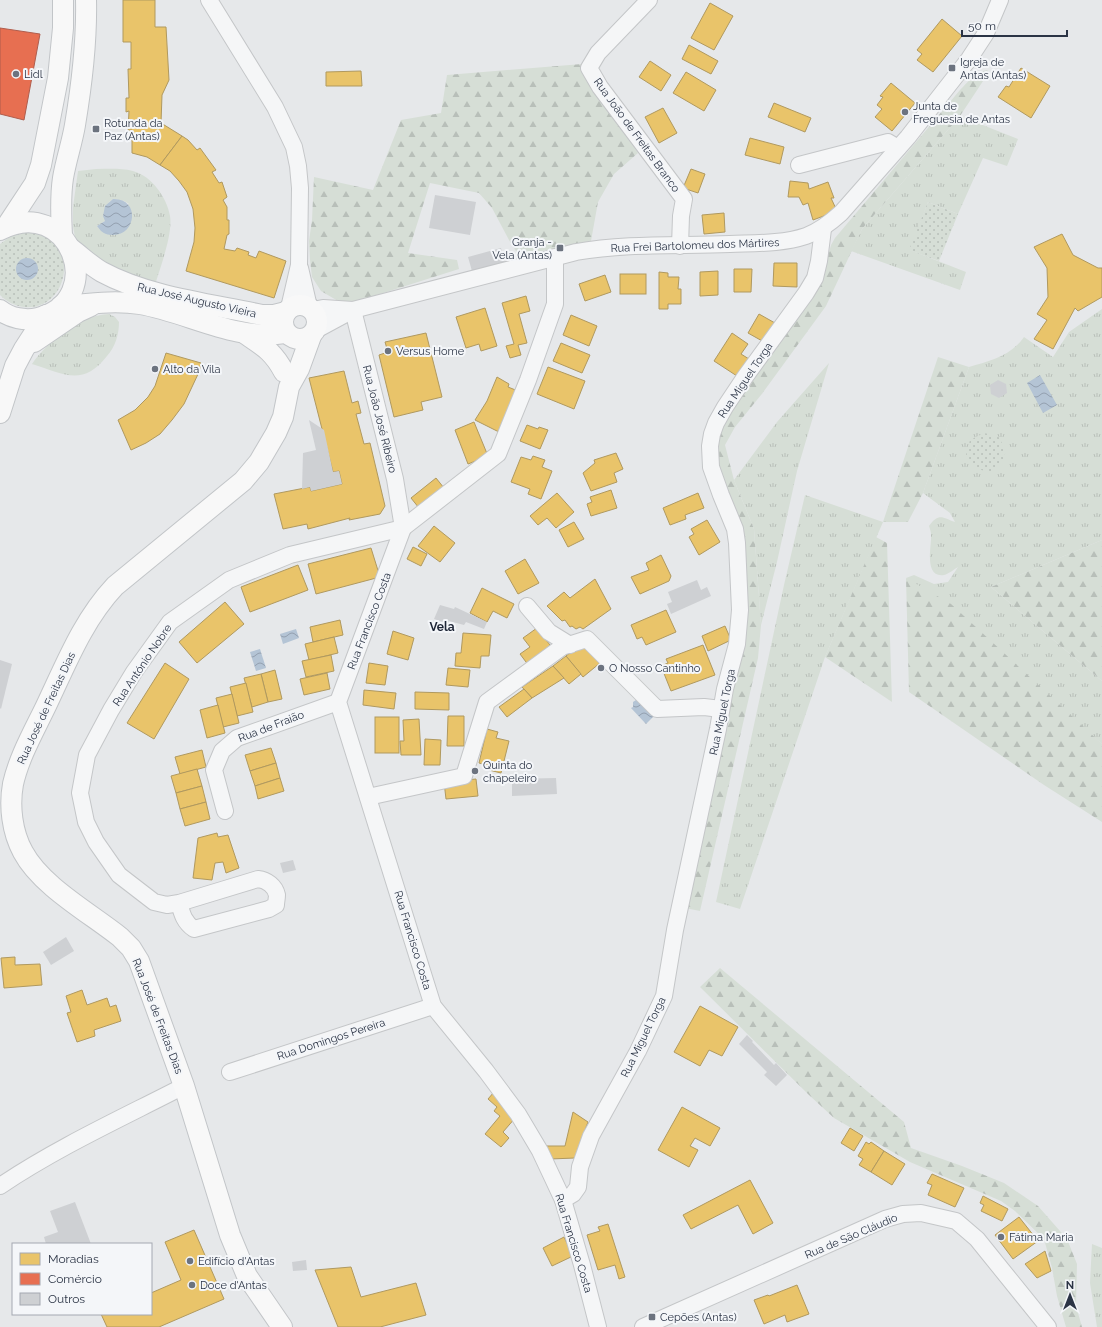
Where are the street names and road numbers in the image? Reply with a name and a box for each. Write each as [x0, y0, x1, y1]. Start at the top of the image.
street label: Rua João de Freitas Branco [591, 76, 683, 195]
street label: Rua Frei Bartolomeu dos Mártires [610, 236, 780, 255]
street label: Rua José Augusto Vieira [136, 280, 258, 321]
street label: Rua Miguel Torga [715, 340, 775, 420]
street label: Rua João José Ribeiro [360, 364, 399, 475]
street label: Rua Francisco Costa [345, 571, 394, 672]
street label: Rua António Nobre [110, 621, 175, 709]
street label: Rua José de Freitas Dias [15, 650, 78, 766]
street label: Rua Miguel Torga [707, 668, 738, 756]
street label: Rua de Fraião [236, 708, 306, 745]
street label: Rua Francisco Costa [391, 889, 434, 991]
street label: Rua José de Freitas Dias [130, 957, 186, 1076]
street label: Rua Miguel Torga [618, 995, 669, 1080]
street label: Rua Domingos Pereira [276, 1016, 387, 1063]
street label: Rua Francisco Costa [552, 1192, 595, 1294]
street label: Rua de São Cláudio [803, 1211, 900, 1262]

